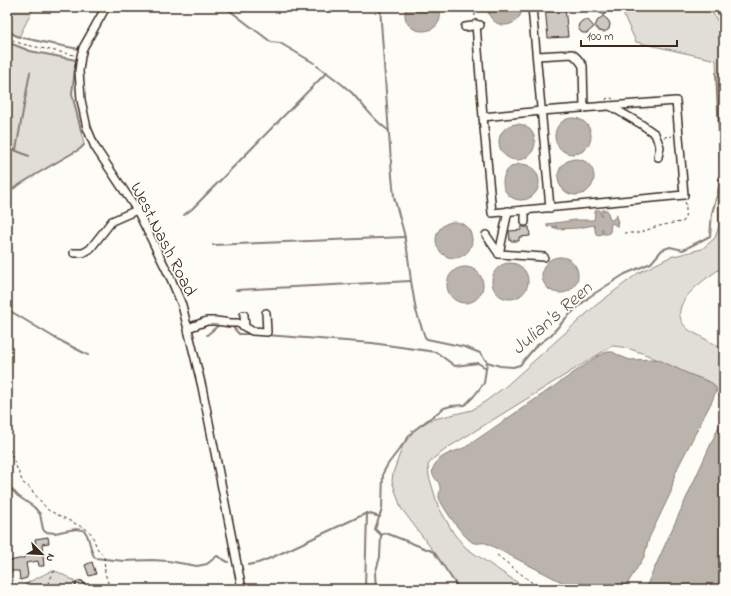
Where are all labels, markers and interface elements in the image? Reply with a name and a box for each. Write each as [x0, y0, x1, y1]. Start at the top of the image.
scale bar [581, 22, 677, 48]
text: 100 m [587, 28, 614, 46]
street label: West Nash Road [122, 178, 202, 301]
water label: Julian's Reen [506, 276, 600, 362]
north arrow [22, 534, 62, 574]
text: N [41, 551, 59, 564]

